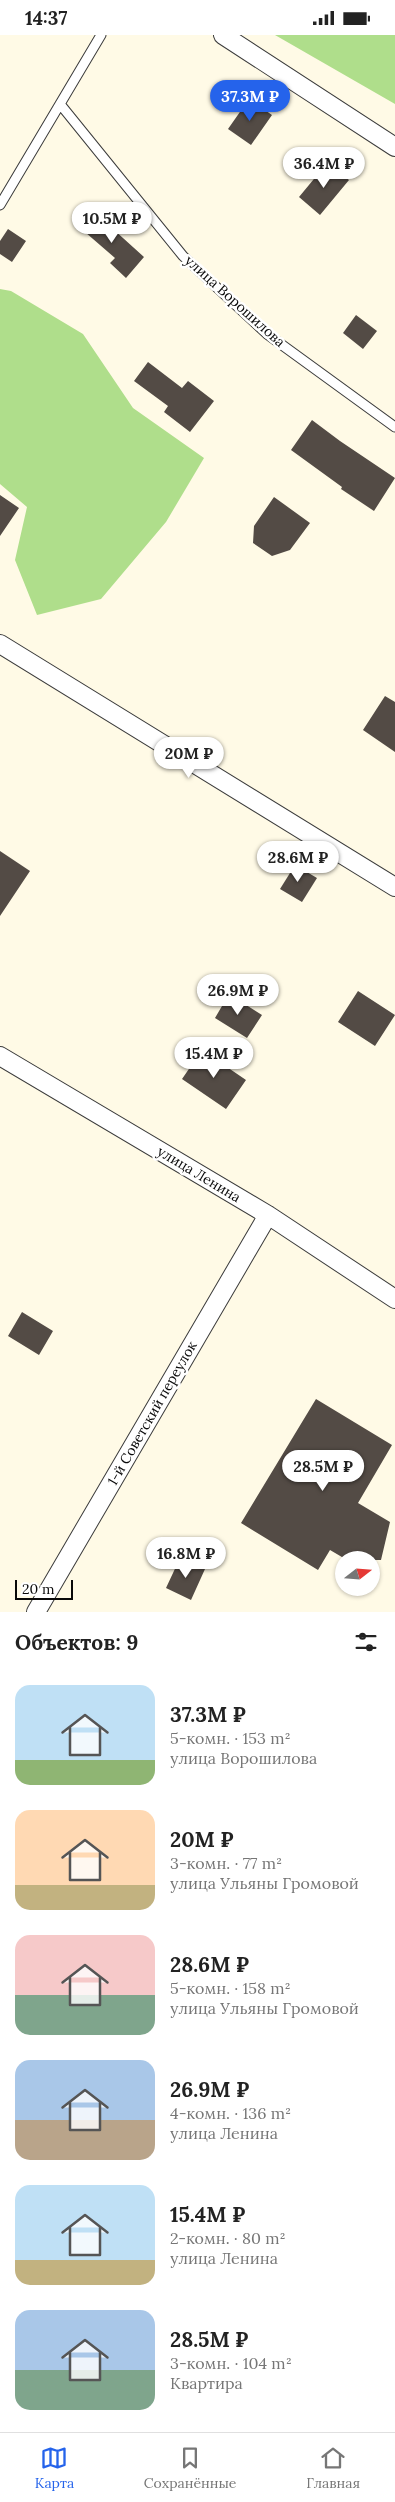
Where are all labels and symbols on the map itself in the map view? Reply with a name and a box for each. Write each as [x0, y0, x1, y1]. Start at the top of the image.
pin: 37.3M ₽ [204, 79, 296, 122]
pin: 36.4M ₽ [278, 147, 370, 189]
pin: 10.5M ₽ [66, 201, 158, 244]
street label: улица Ворошилова [181, 251, 289, 351]
pin: 20M ₽ [154, 737, 224, 779]
pin: 28.6M ₽ [252, 841, 344, 883]
pin: 26.9M ₽ [192, 973, 284, 1016]
pin: 15.4M ₽ [168, 1037, 260, 1079]
street label: улица Ленина [154, 1142, 244, 1206]
street label: 1-й Советский переулок [103, 1337, 201, 1488]
pin: 28.5M ₽ [277, 1449, 369, 1492]
pin: 16.8M ₽ [140, 1537, 232, 1579]
north arrow [335, 1551, 380, 1596]
scale bar [15, 1577, 72, 1600]

